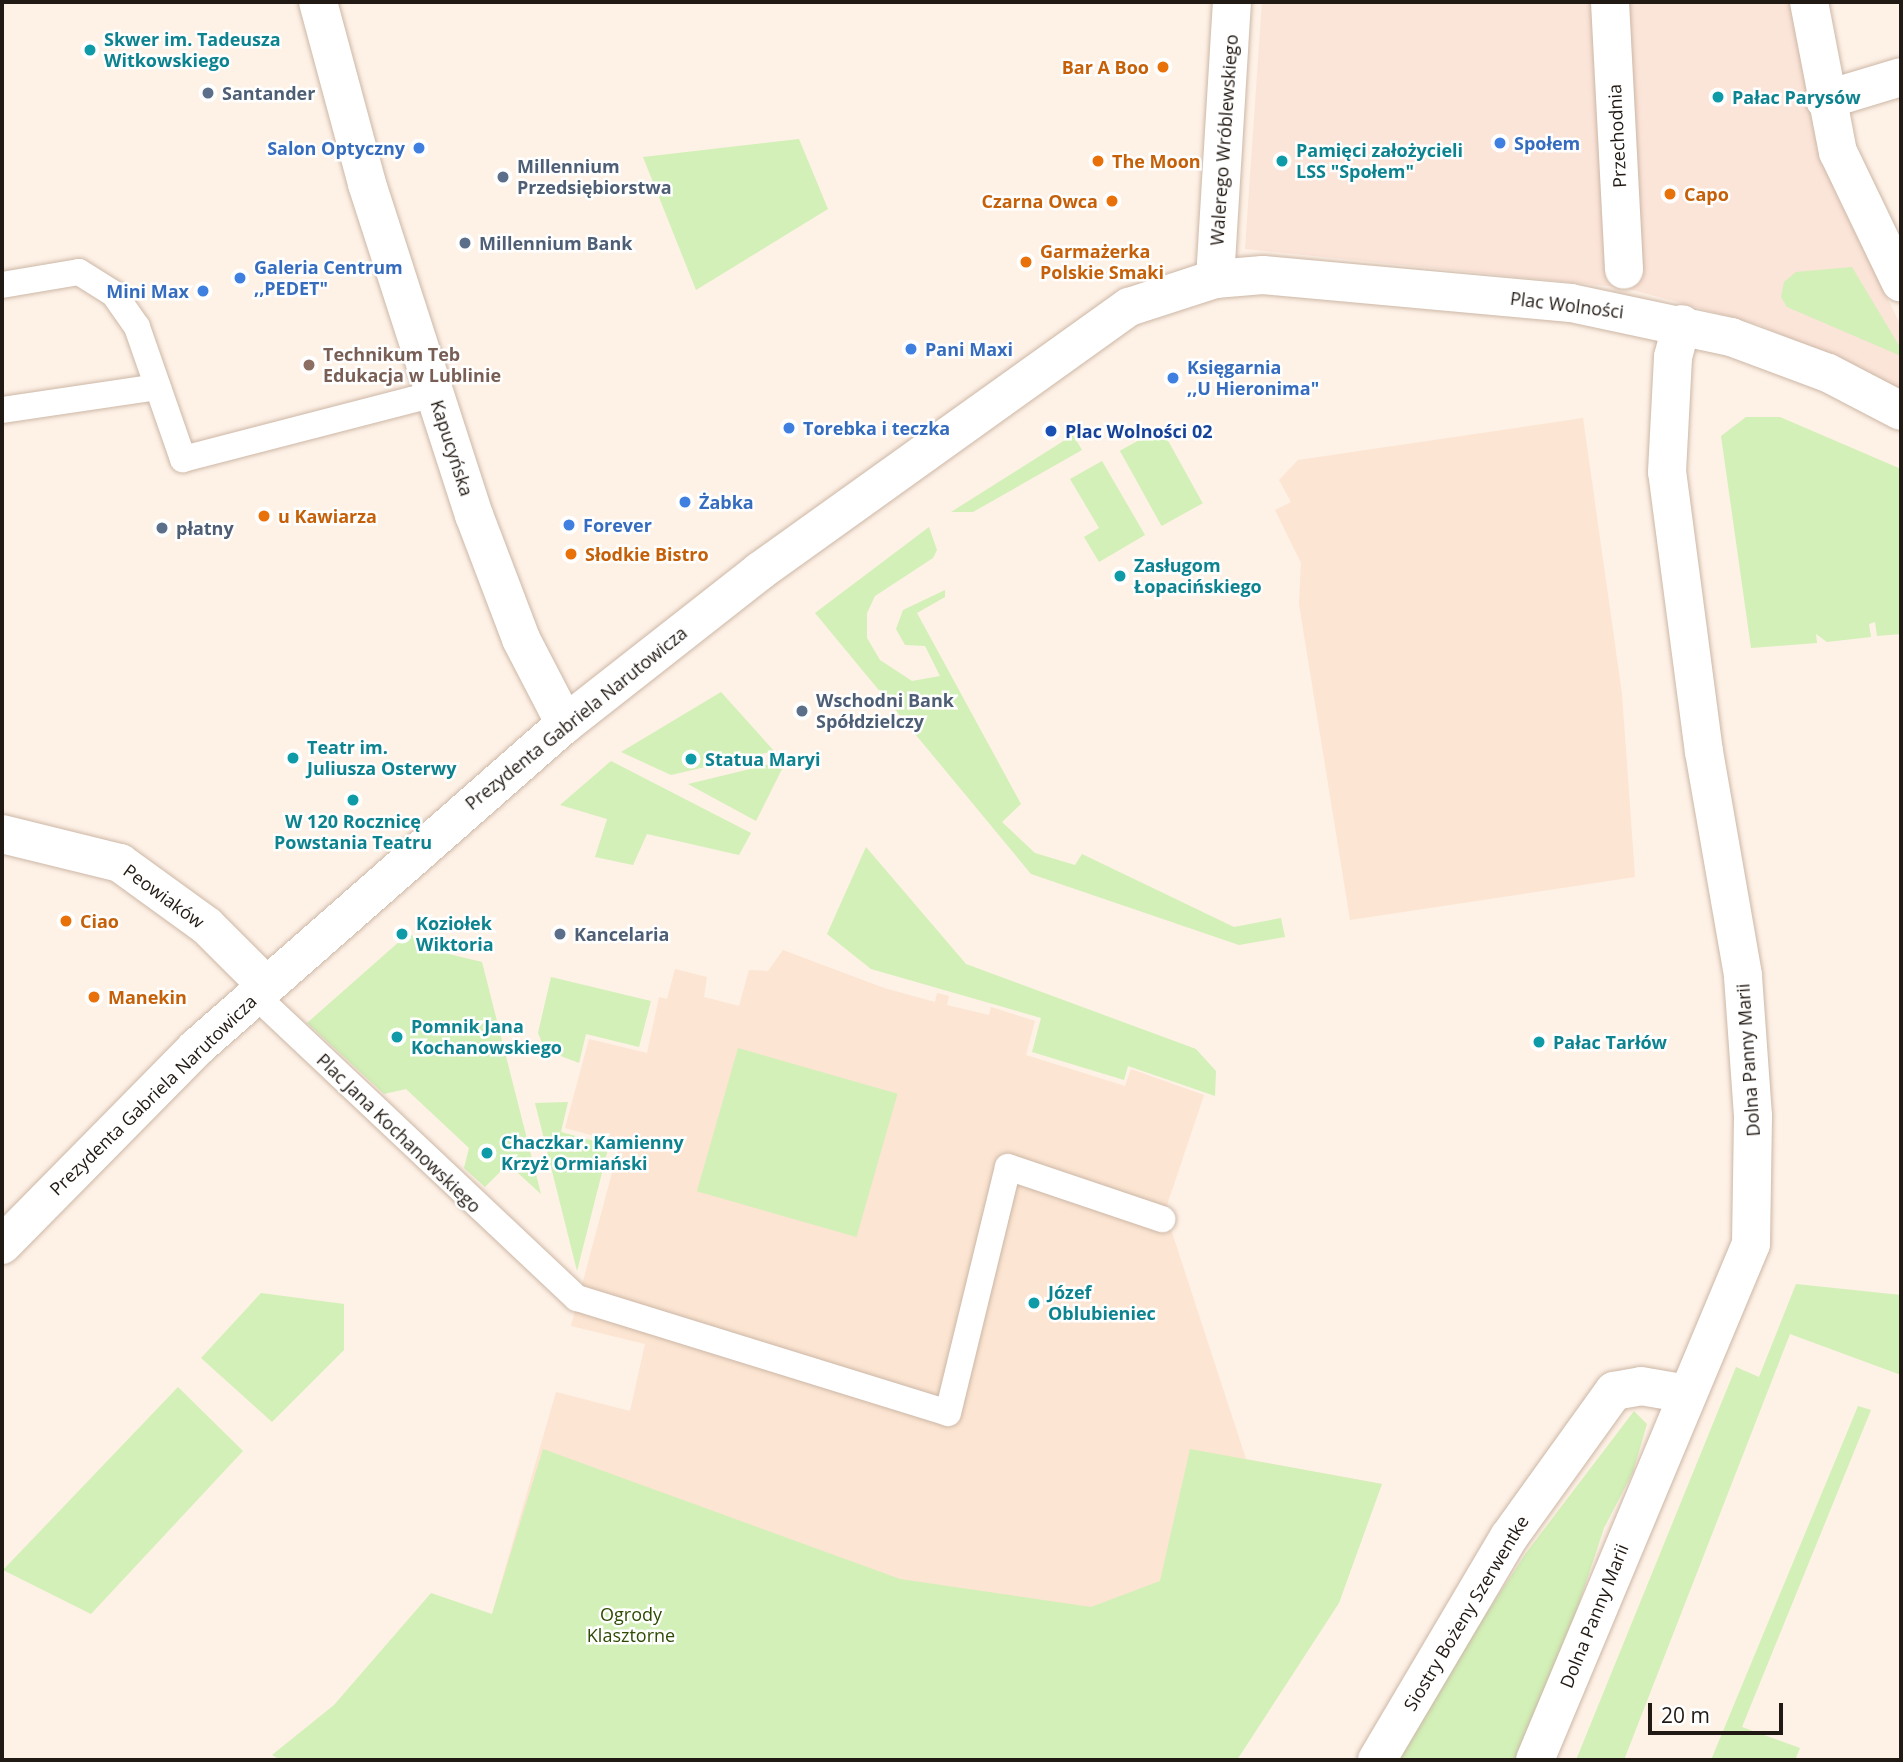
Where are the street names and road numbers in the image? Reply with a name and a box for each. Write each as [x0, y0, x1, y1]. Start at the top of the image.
street label: Walerego Wróblewskiego [1206, 34, 1242, 246]
street label: Przechodnia [1603, 84, 1631, 188]
street label: Plac Wolności [1509, 287, 1625, 323]
street label: Kapucyńska [426, 397, 478, 499]
street label: Prezydenta Gabriela Narutowicza [461, 622, 691, 814]
street label: Peowiaków [119, 859, 209, 933]
street label: Dolna Panny Marii [1732, 983, 1764, 1137]
street label: Prezydenta Gabriela Narutowicza [45, 990, 261, 1200]
street label: Plac Jana Kochanowskiego [312, 1049, 486, 1217]
street label: Siostry Bożeny Szerwentke [1399, 1511, 1533, 1715]
street label: Dolna Panny Marii [1555, 1541, 1633, 1691]

